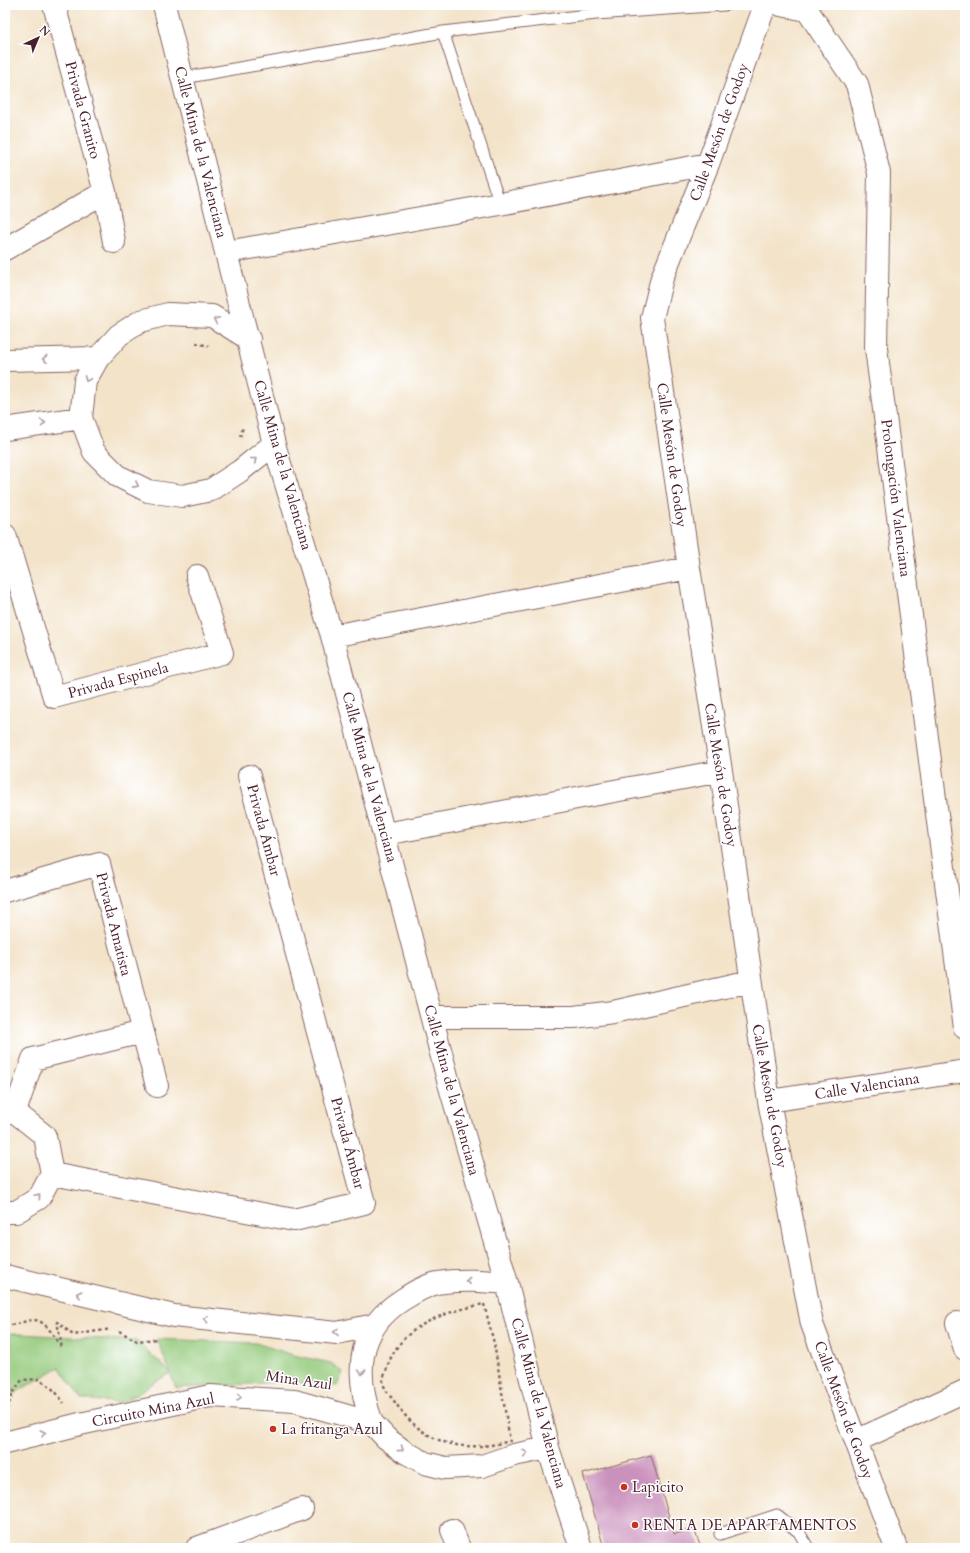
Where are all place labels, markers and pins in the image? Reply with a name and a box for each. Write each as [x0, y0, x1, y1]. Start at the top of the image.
place label: La fritanga Azul [281, 1419, 383, 1439]
marker: La fritanga Azul [268, 1424, 278, 1434]
place label: Lapicito [632, 1477, 684, 1497]
marker: Lapicito [619, 1482, 629, 1492]
place label: RENTA DE APARTAMENTOS [643, 1515, 857, 1535]
marker: RENTA DE APARTAMENTOS [630, 1520, 640, 1530]

